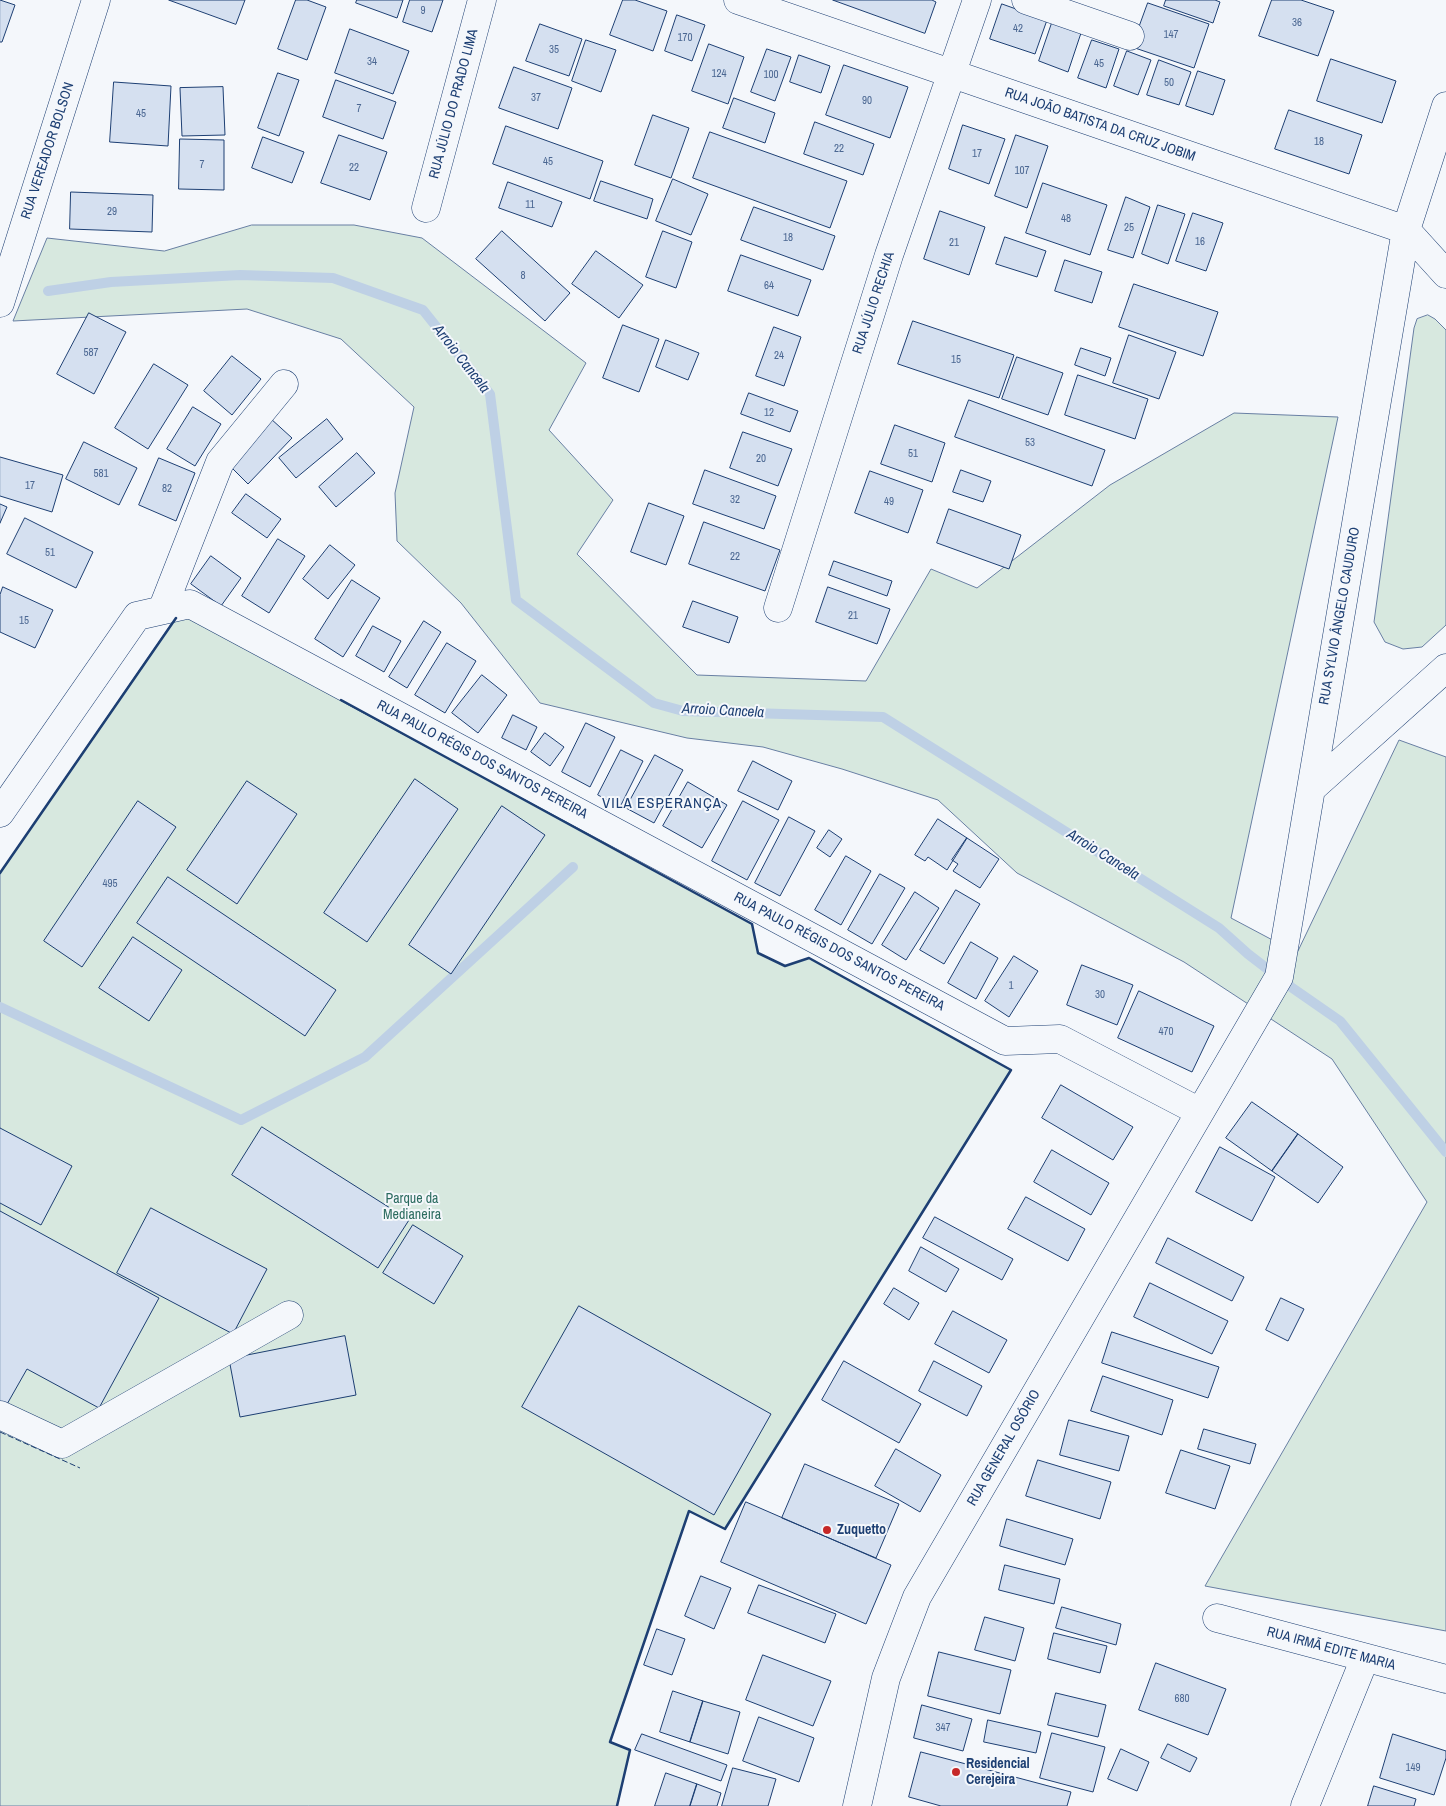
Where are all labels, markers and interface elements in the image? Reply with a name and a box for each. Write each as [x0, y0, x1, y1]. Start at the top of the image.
house number: 9 [420, 4, 426, 18]
house number: 36 [1292, 16, 1302, 30]
house number: 42 [1013, 22, 1023, 36]
street label: RUA JÚLIO DO PRADO LIMA [426, 27, 482, 181]
house number: 147 [1163, 28, 1179, 42]
house number: 170 [677, 31, 693, 45]
house number: 35 [549, 43, 559, 57]
house number: 34 [367, 55, 377, 69]
house number: 45 [1094, 57, 1104, 71]
house number: 124 [711, 67, 727, 81]
house number: 100 [763, 68, 779, 82]
house number: 50 [1164, 76, 1174, 90]
street label: RUA VEREADOR BOLSON [18, 80, 78, 222]
street label: RUA JOÃO BATISTA DA CRUZ JOBIM [1002, 84, 1198, 166]
house number: 37 [531, 91, 541, 105]
house number: 90 [862, 94, 872, 108]
house number: 7 [356, 102, 362, 116]
house number: 45 [136, 107, 146, 121]
house number: 18 [1314, 135, 1324, 149]
house number: 22 [834, 142, 844, 156]
house number: 17 [972, 147, 982, 161]
house number: 45 [543, 155, 553, 169]
house number: 7 [199, 158, 205, 172]
house number: 22 [349, 161, 359, 175]
house number: 107 [1014, 164, 1030, 178]
house number: 11 [525, 198, 535, 212]
house number: 29 [107, 205, 117, 219]
house number: 48 [1061, 212, 1071, 226]
house number: 25 [1124, 221, 1134, 235]
house number: 18 [783, 231, 793, 245]
house number: 16 [1195, 235, 1205, 249]
house number: 21 [949, 236, 959, 250]
street label: RUA JÚLIO RECHIA [850, 250, 898, 356]
house number: 8 [520, 269, 526, 283]
house number: 64 [764, 279, 774, 293]
water label: Arroio Cancela [429, 321, 493, 397]
house number: 587 [83, 346, 99, 360]
house number: 24 [774, 349, 784, 363]
house number: 15 [951, 353, 961, 367]
house number: 12 [764, 406, 774, 420]
house number: 53 [1025, 436, 1035, 450]
house number: 51 [908, 447, 918, 461]
house number: 20 [756, 452, 766, 466]
house number: 581 [93, 467, 109, 481]
house number: 17 [25, 479, 35, 493]
house number: 82 [162, 482, 172, 496]
house number: 32 [730, 493, 740, 507]
house number: 49 [884, 495, 894, 509]
street label: RUA SYLVIO ÂNGELO CAUDURO [1316, 526, 1364, 706]
house number: 51 [45, 546, 55, 560]
house number: 22 [730, 550, 740, 564]
house number: 21 [848, 609, 858, 623]
house number: 15 [19, 614, 29, 628]
street label: RUA PAULO RÉGIS DOS SANTOS PEREIRA [374, 697, 590, 823]
water label: Arroio Cancela [682, 700, 764, 722]
district label: VILA ESPERANÇA [600, 795, 724, 813]
water label: Arroio Cancela [1063, 826, 1143, 884]
house number: 495 [102, 877, 118, 891]
street label: RUA PAULO RÉGIS DOS SANTOS PEREIRA [731, 889, 947, 1015]
house number: 1 [1008, 979, 1014, 993]
house number: 30 [1095, 988, 1105, 1002]
house number: 470 [1158, 1025, 1174, 1039]
park label: Parque da Medianeira [383, 1191, 441, 1224]
street label: RUA GENERAL OSÓRIO [964, 1387, 1044, 1509]
place label: Zuquetto [837, 1522, 886, 1538]
marker: Zuquetto [821, 1524, 833, 1536]
street label: RUA IRMÃ EDITE MARIA [1265, 1624, 1397, 1674]
house number: 680 [1174, 1692, 1190, 1706]
house number: 347 [935, 1721, 951, 1735]
place label: Residencial Cerejeira [966, 1756, 1030, 1788]
house number: 149 [1405, 1761, 1421, 1775]
marker: Residencial Cerejeira [950, 1766, 962, 1778]

